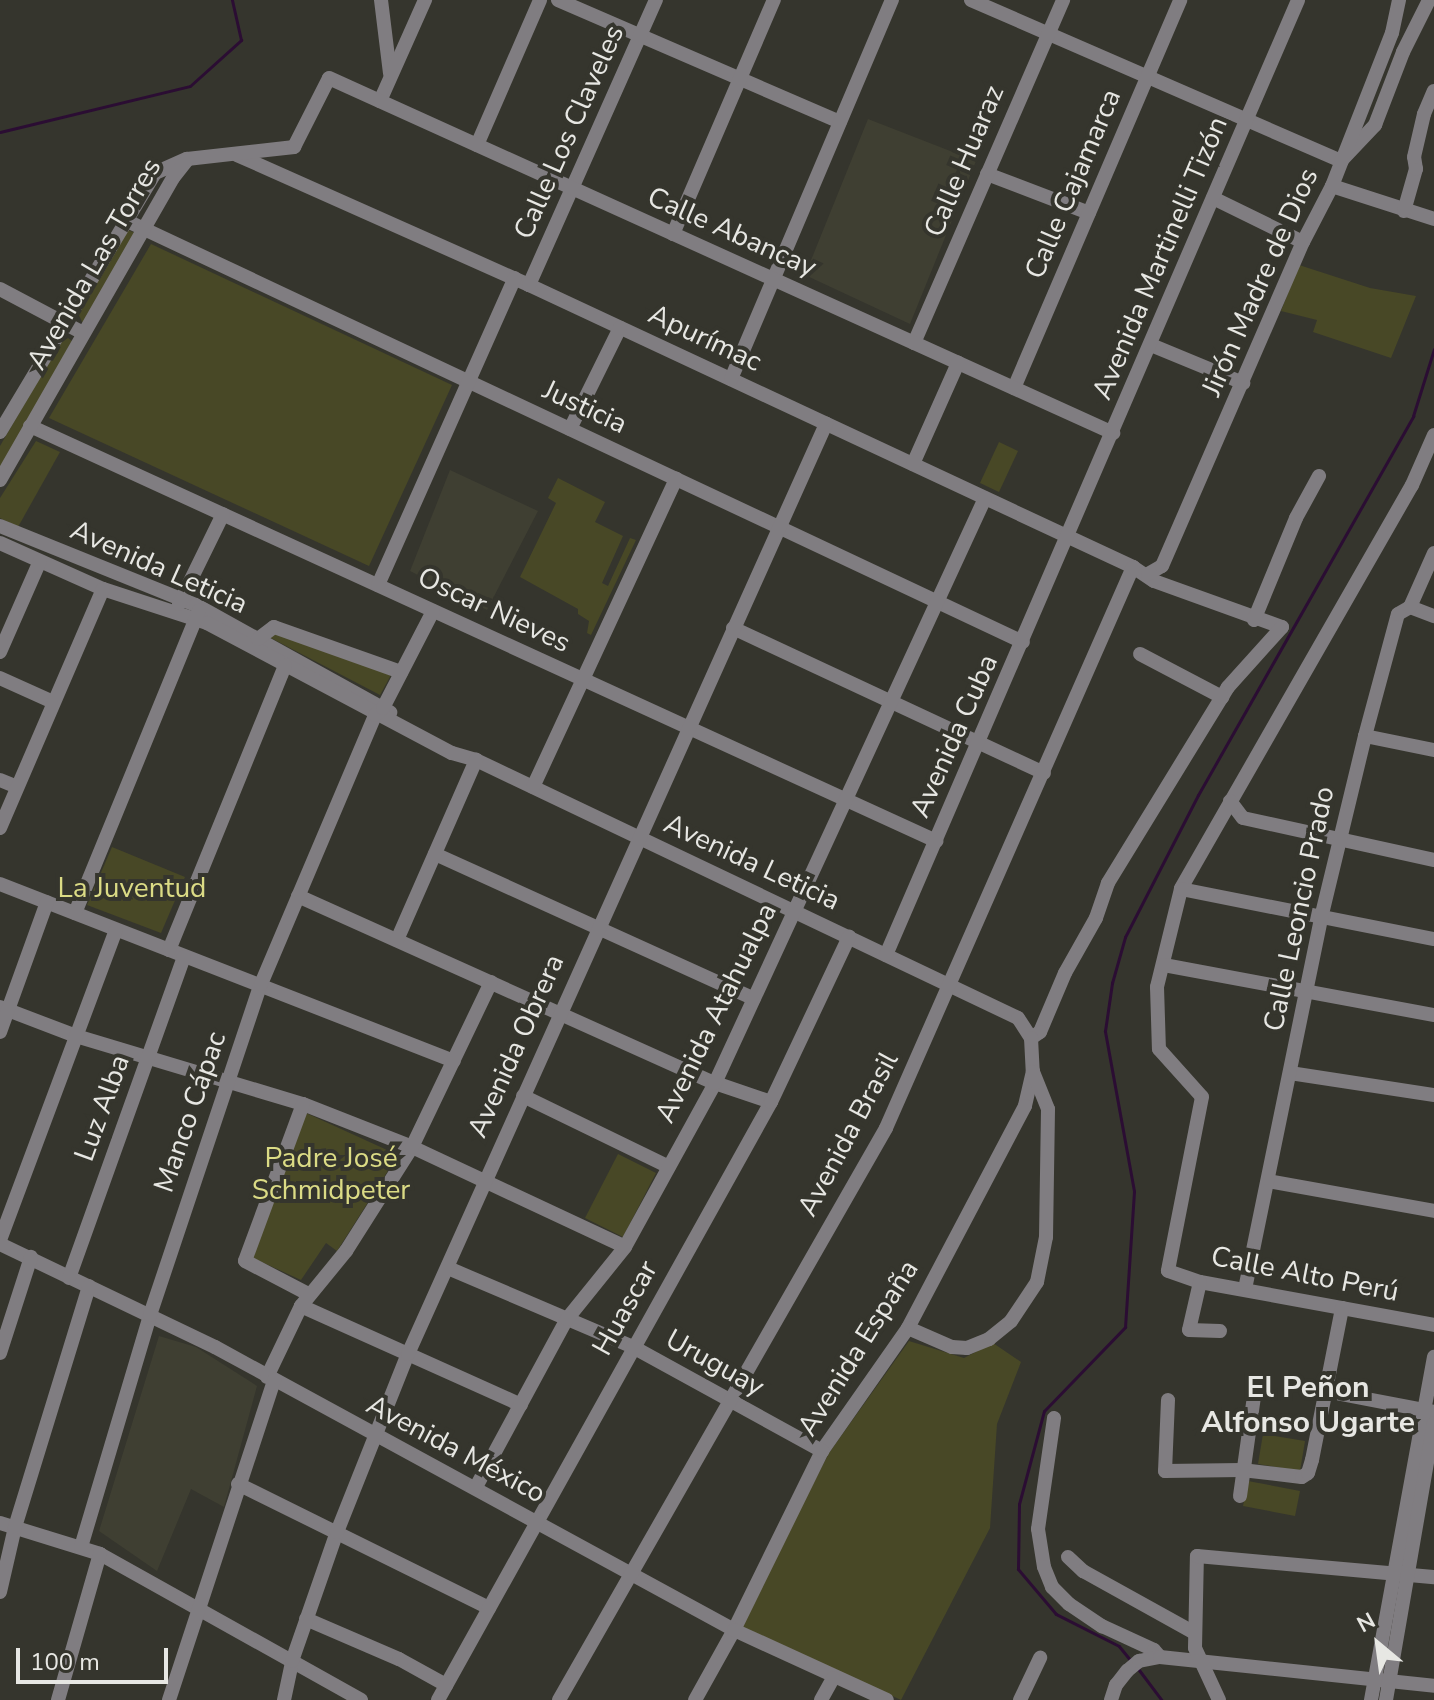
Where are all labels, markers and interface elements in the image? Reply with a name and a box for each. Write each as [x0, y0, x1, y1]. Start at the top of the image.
street label: Calle Los Claveles [507, 20, 631, 244]
street label: Calle Huaraz [917, 80, 1011, 242]
street label: Calle Cajamarca [1018, 84, 1128, 284]
street label: Avenida Martinelli Tizón [1085, 112, 1235, 404]
street label: Avenida Las Torres [20, 152, 168, 376]
street label: Jirón Madre de Dios [1195, 163, 1325, 401]
street label: Calle Abancay [642, 180, 822, 284]
street label: Apurímac [643, 297, 767, 379]
street label: Justicia [538, 373, 632, 441]
street label: Avenida Leticia [65, 513, 253, 621]
street label: Oscar Nieves [412, 560, 576, 660]
street label: Avenida Cuba [903, 649, 1005, 823]
street label: Calle Leoncio Prado [1257, 783, 1341, 1035]
street label: Avenida Leticia [659, 807, 845, 917]
park label: La Juventud [58, 871, 206, 905]
street label: Avenida Atahualpa [648, 898, 784, 1128]
street label: Avenida Obrera [461, 949, 571, 1143]
street label: Manco Cápac [147, 1027, 233, 1197]
street label: Avenida Brasil [791, 1046, 905, 1222]
street label: Luz Alba [67, 1050, 137, 1166]
park label: Padre José Schmidpeter [252, 1141, 410, 1207]
street label: Calle Alto Perú [1208, 1239, 1402, 1309]
street label: Avenida España [790, 1254, 926, 1442]
street label: Huascar [585, 1255, 665, 1361]
street label: Uruguay [660, 1322, 770, 1404]
district label: El Peñon Alfonso Ugarte [1201, 1370, 1415, 1440]
street label: Avenida México [361, 1388, 551, 1510]
north arrow [1338, 1604, 1418, 1684]
text: N [1352, 1606, 1381, 1640]
scale bar [20, 1632, 172, 1682]
text: 100 m [30, 1646, 100, 1678]

